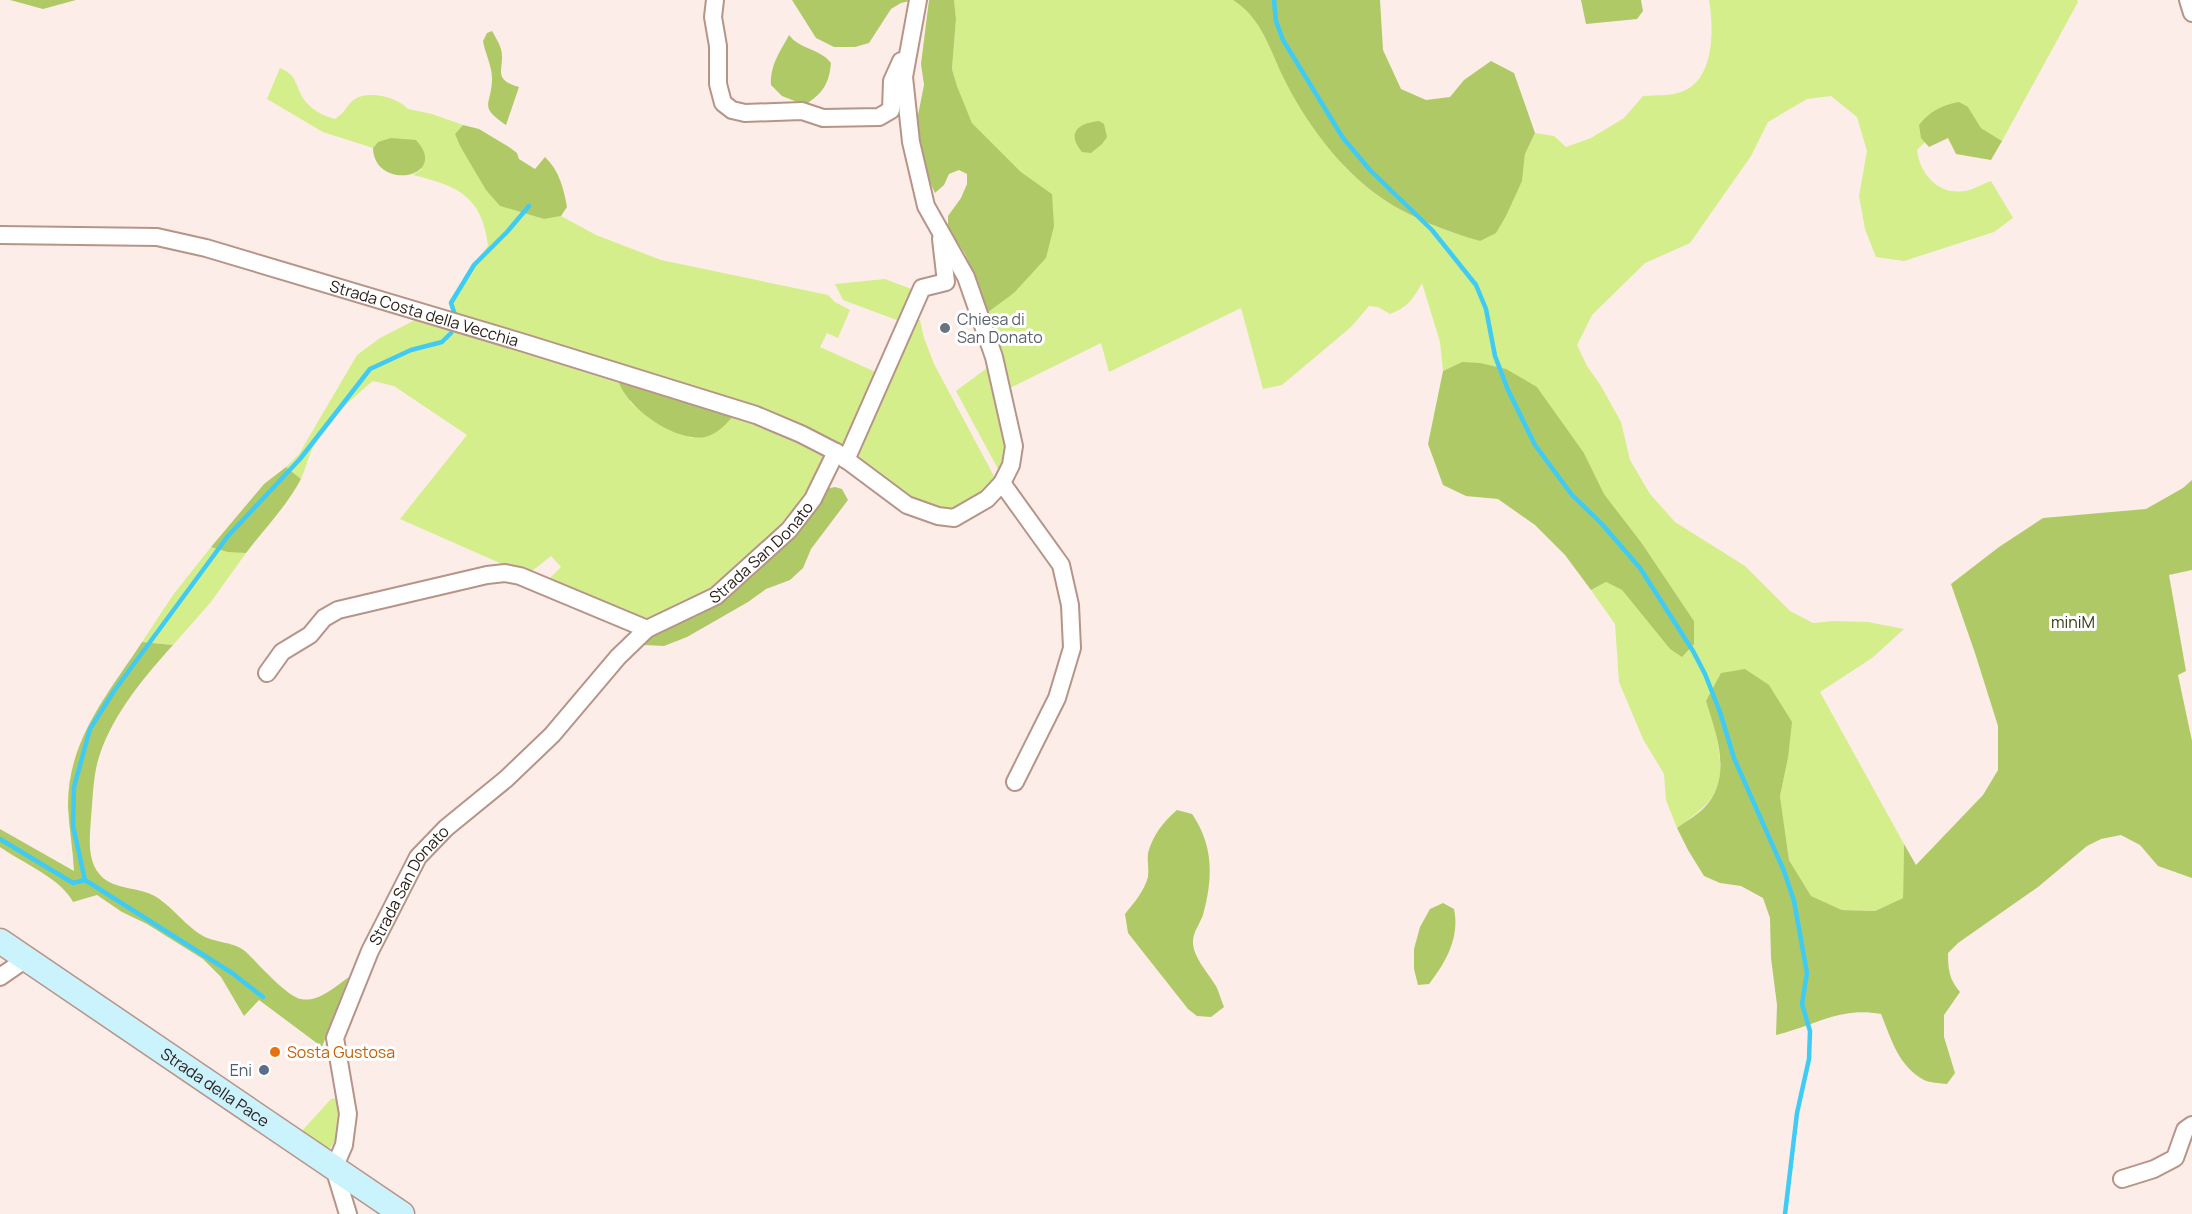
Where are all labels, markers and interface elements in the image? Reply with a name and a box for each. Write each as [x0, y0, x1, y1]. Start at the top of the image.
street label: Strada Costa della Vecchia [327, 275, 521, 352]
place label: Chiesa di San Donato [957, 308, 1043, 348]
marker: Chiesa di San Donato [938, 321, 952, 335]
street label: Strada San Donato [706, 497, 818, 609]
park label: miniM [2051, 611, 2095, 633]
street label: Strada San Donato [364, 821, 454, 949]
place label: Sosta Gustosa [287, 1041, 395, 1063]
street label: Strada della Pace [156, 1042, 274, 1132]
marker: Sosta Gustosa [268, 1045, 282, 1059]
place label: Eni [230, 1059, 252, 1081]
marker: Eni [257, 1063, 271, 1077]

